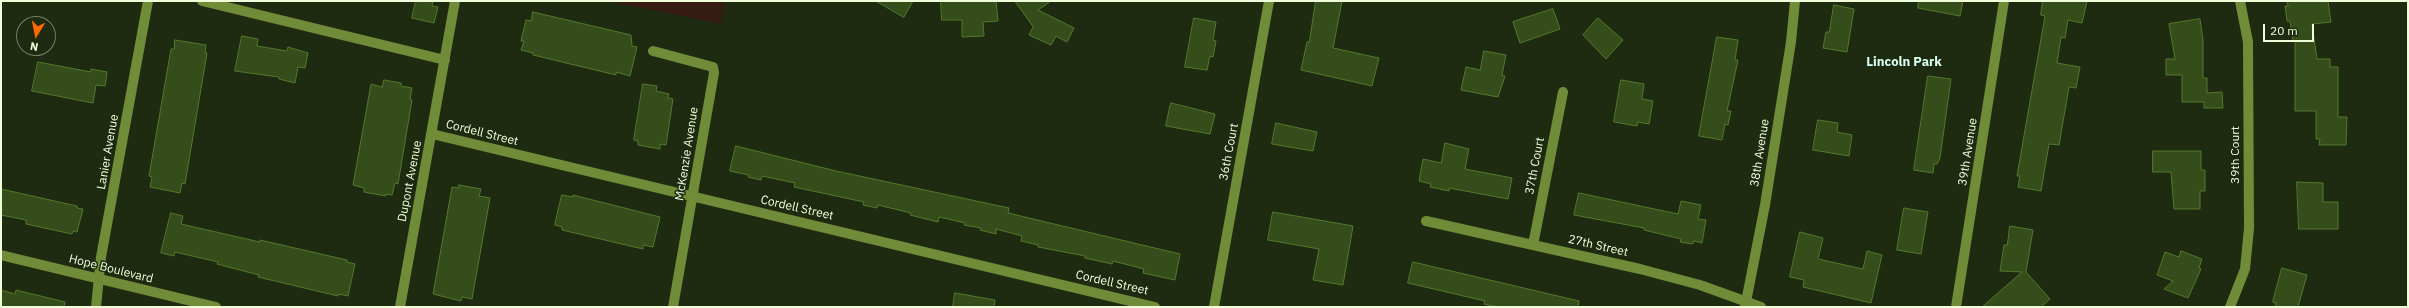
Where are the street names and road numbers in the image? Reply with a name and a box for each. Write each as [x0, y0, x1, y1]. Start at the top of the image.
street label: McKenzie Avenue [672, 106, 702, 202]
street label: Lanier Avenue [94, 113, 122, 191]
street label: Cordell Street [444, 117, 520, 149]
street label: 39th Avenue [1956, 117, 1980, 187]
street label: 38th Avenue [1748, 118, 1772, 188]
street label: 36th Court [1216, 122, 1242, 182]
street label: 39th Court [2229, 126, 2243, 184]
street label: 37th Court [1522, 136, 1548, 196]
street label: Dupont Avenue [395, 139, 425, 223]
street label: Cordell Street [759, 193, 835, 223]
street label: 27th Street [1567, 232, 1629, 260]
street label: Hope Boulevard [67, 252, 155, 286]
street label: Cordell Street [1074, 268, 1150, 298]

